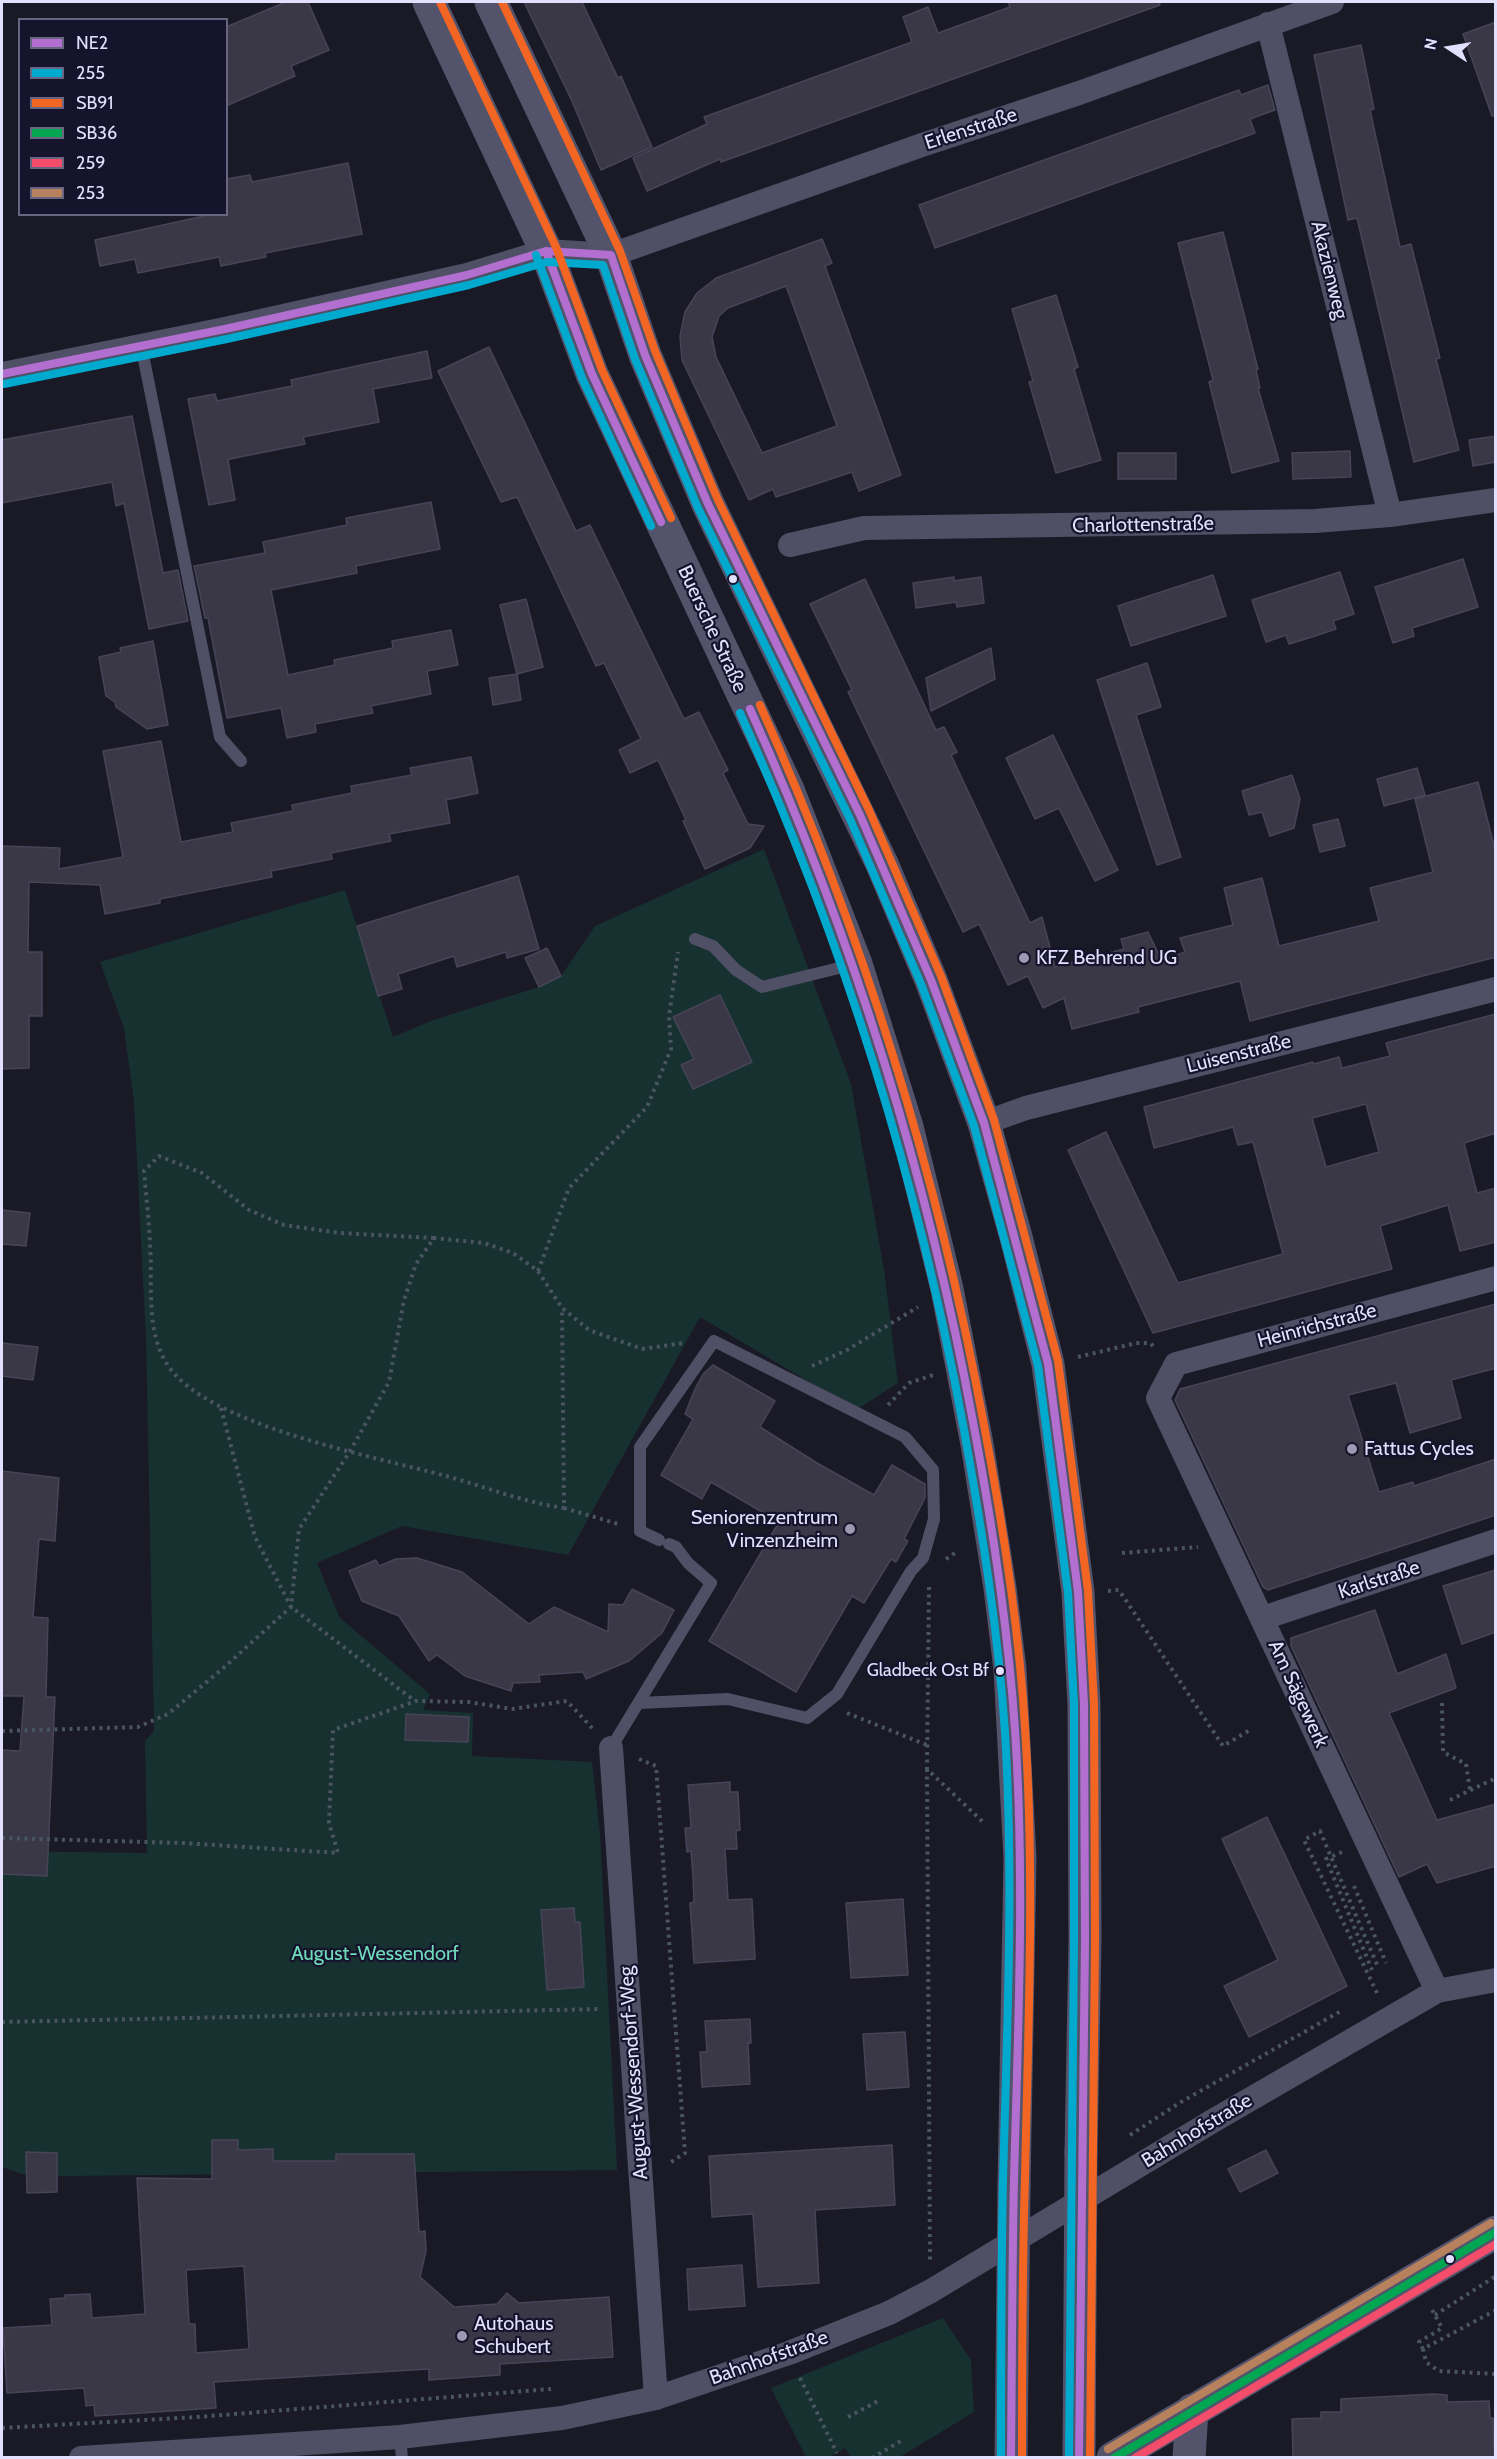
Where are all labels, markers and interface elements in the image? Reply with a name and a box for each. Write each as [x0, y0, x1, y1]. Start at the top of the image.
legend [18, 18, 228, 216]
north arrow [1419, 18, 1479, 78]
text: NE2 [76, 32, 108, 54]
text: N [1420, 37, 1441, 52]
text: 255 [76, 62, 105, 84]
text: SB91 [76, 92, 113, 114]
street label: Erlenstraße [922, 103, 1020, 155]
text: SB36 [76, 122, 117, 144]
text: 259 [76, 152, 105, 174]
text: 253 [76, 182, 105, 204]
street label: Akazienweg [1305, 218, 1353, 322]
street label: Charlottenstraße [1072, 512, 1214, 538]
street label: Buersche Straße [672, 562, 752, 696]
unlabelled marker [727, 573, 739, 585]
place label: KFZ Behrend UG [1036, 946, 1177, 970]
marker: KFZ Behrend UG [1017, 951, 1031, 965]
street label: Luisenstraße [1184, 1029, 1294, 1079]
street label: Heinrichstraße [1255, 1299, 1379, 1353]
place label: Fattus Cycles [1364, 1437, 1474, 1461]
marker: Fattus Cycles [1345, 1442, 1359, 1456]
place label: Seniorenzentrum Vinzenzheim [691, 1506, 838, 1553]
marker: Seniorenzentrum Vinzenzheim [843, 1522, 857, 1536]
street label: Karlstraße [1335, 1556, 1423, 1604]
street label: Am Sägewerk [1263, 1636, 1333, 1752]
place label: Gladbeck Ost Bf [867, 1660, 989, 1682]
marker: Gladbeck Ost Bf [994, 1665, 1006, 1677]
park label: August-Wessendorf [291, 1942, 459, 1966]
street label: August-Wessendorf-Weg [615, 1965, 653, 2181]
street label: Bahnhofstraße [1138, 2089, 1256, 2173]
unlabelled marker [1444, 2253, 1456, 2265]
place label: Autohaus Schubert [474, 2312, 553, 2359]
street label: Bahnhofstraße [706, 2325, 832, 2391]
marker: Autohaus Schubert [455, 2329, 469, 2343]

